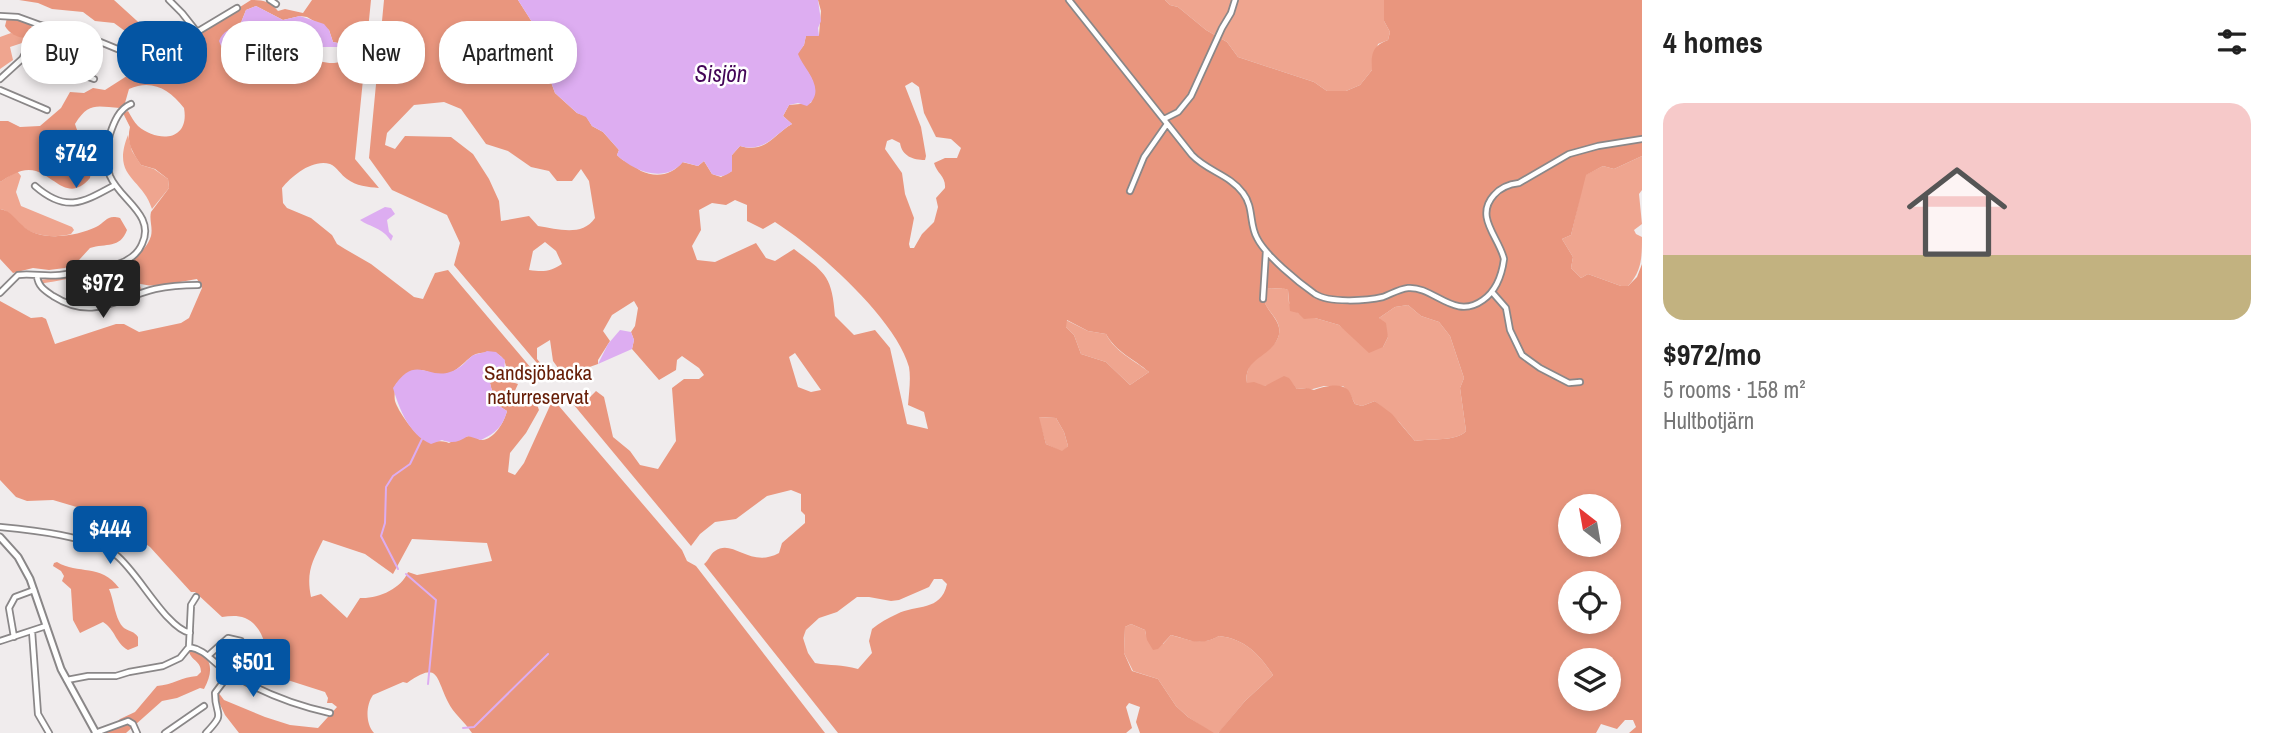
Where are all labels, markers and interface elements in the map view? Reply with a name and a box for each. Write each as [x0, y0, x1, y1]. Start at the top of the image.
chip: Buy [21, 21, 103, 84]
chip: Rent [117, 21, 207, 84]
chip: Filters [221, 21, 323, 84]
chip: New [337, 21, 425, 84]
chip: Apartment [439, 21, 577, 84]
text: 4 homes [1663, 22, 1763, 62]
icon: filters [2213, 23, 2251, 61]
water label: Sisjön [695, 58, 747, 89]
pin: $742 [35, 130, 117, 190]
text: $742 [55, 137, 97, 168]
icon: home [1894, 149, 2020, 275]
pin: $972 [62, 260, 144, 320]
text: $972 [82, 267, 124, 298]
text: $972/mo [1663, 334, 1761, 374]
park label: Sandsjöbacka naturreservat [484, 358, 593, 411]
text: 5 rooms · 158 m² [1663, 374, 1806, 405]
text: Hultbotjärn [1663, 405, 1754, 436]
north arrow [1558, 494, 1620, 556]
map controls [1558, 494, 1621, 711]
pin: $444 [69, 506, 151, 566]
text: $444 [89, 513, 131, 544]
button: locate [1558, 571, 1621, 634]
pin: $501 [212, 640, 294, 699]
text: $501 [232, 646, 274, 677]
button: layers [1558, 648, 1621, 711]

